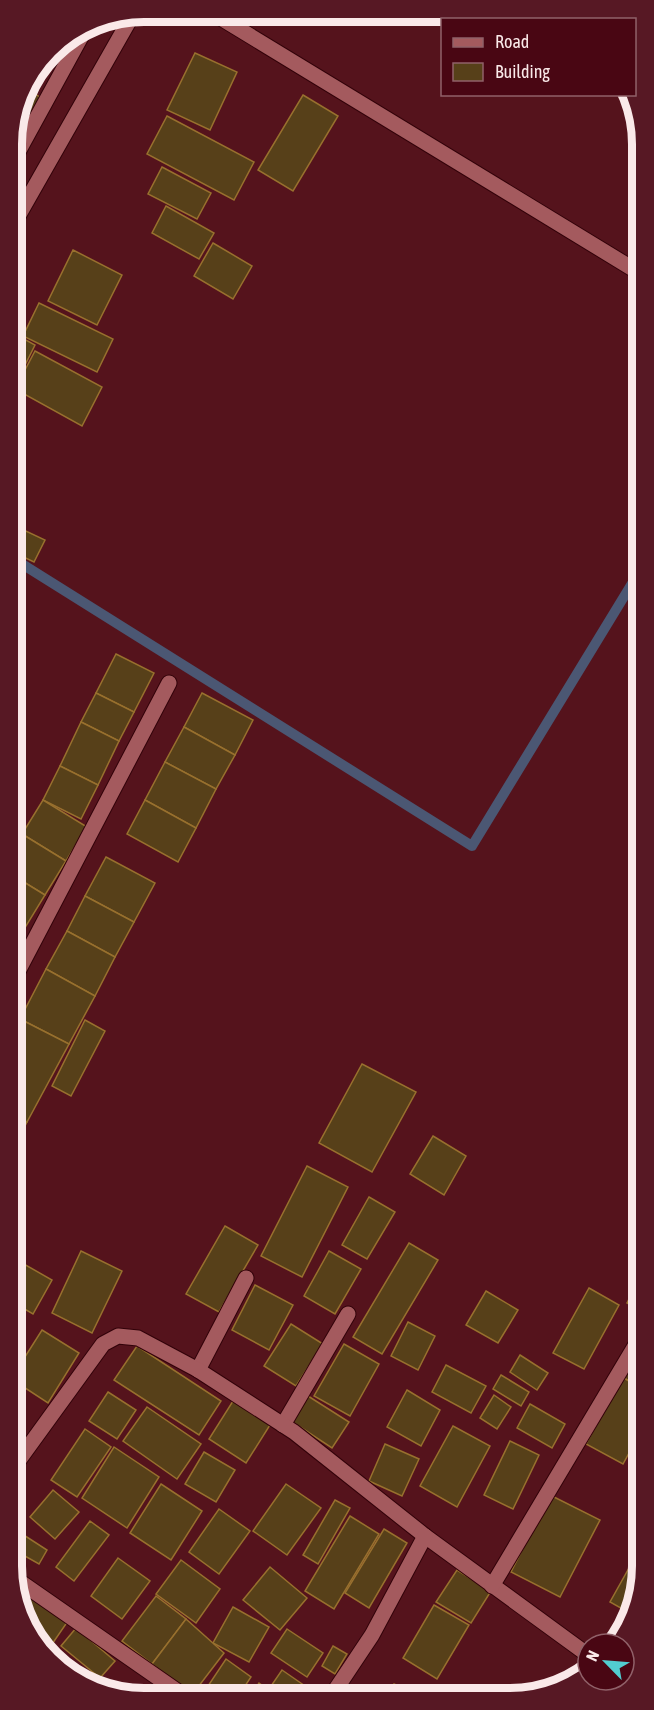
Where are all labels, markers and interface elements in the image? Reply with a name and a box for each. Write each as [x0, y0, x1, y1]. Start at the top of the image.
legend [441, 18, 636, 96]
text: Road [495, 31, 529, 52]
text: Building [495, 61, 550, 82]
north arrow [576, 1632, 636, 1692]
text: N [582, 1648, 603, 1664]

